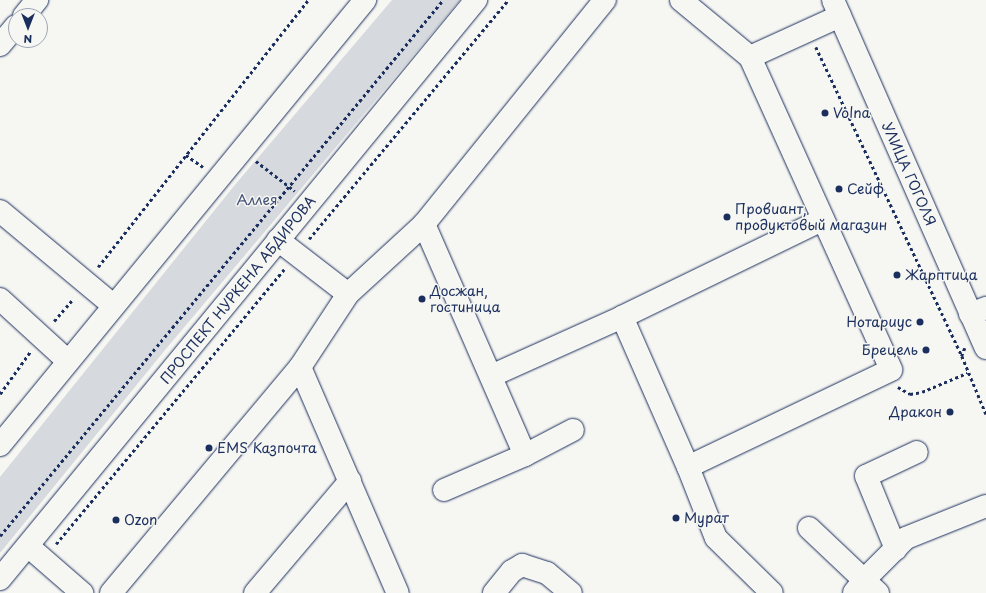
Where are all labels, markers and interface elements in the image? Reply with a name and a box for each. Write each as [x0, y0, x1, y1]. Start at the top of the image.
north arrow [8, 8, 48, 48]
text: N [24, 31, 32, 48]
place label: Volna [833, 105, 870, 121]
marker: Volna [820, 108, 830, 118]
street label: УЛИЦА ГОГОЛЯ [879, 119, 939, 229]
place label: Сейф [847, 181, 884, 197]
marker: Сейф [834, 184, 844, 194]
street label: ПРОСПЕКТ НУРКЕНА АБДИРОВА [157, 192, 319, 388]
park label: Аллея [236, 192, 278, 208]
place label: Провиант, продуктовый магазин [735, 201, 887, 234]
marker: Провиант, продуктовый магазин [722, 212, 732, 222]
place label: Жарптица [905, 267, 978, 283]
marker: Жарптица [892, 270, 902, 280]
place label: Досжан, гостиница [430, 283, 500, 316]
marker: Досжан, гостиница [417, 294, 427, 304]
place label: Нотариус [847, 314, 912, 330]
marker: Нотариус [915, 317, 925, 327]
place label: Брецель [862, 342, 918, 358]
marker: Брецель [921, 345, 931, 355]
place label: Дракон [889, 404, 942, 420]
marker: Дракон [945, 407, 955, 417]
place label: EMS Казпочта [217, 440, 317, 456]
marker: EMS Казпочта [204, 443, 214, 453]
place label: Мурат [684, 510, 729, 526]
place label: Ozon [124, 512, 157, 528]
marker: Мурат [671, 513, 681, 523]
marker: Ozon [111, 515, 121, 525]

